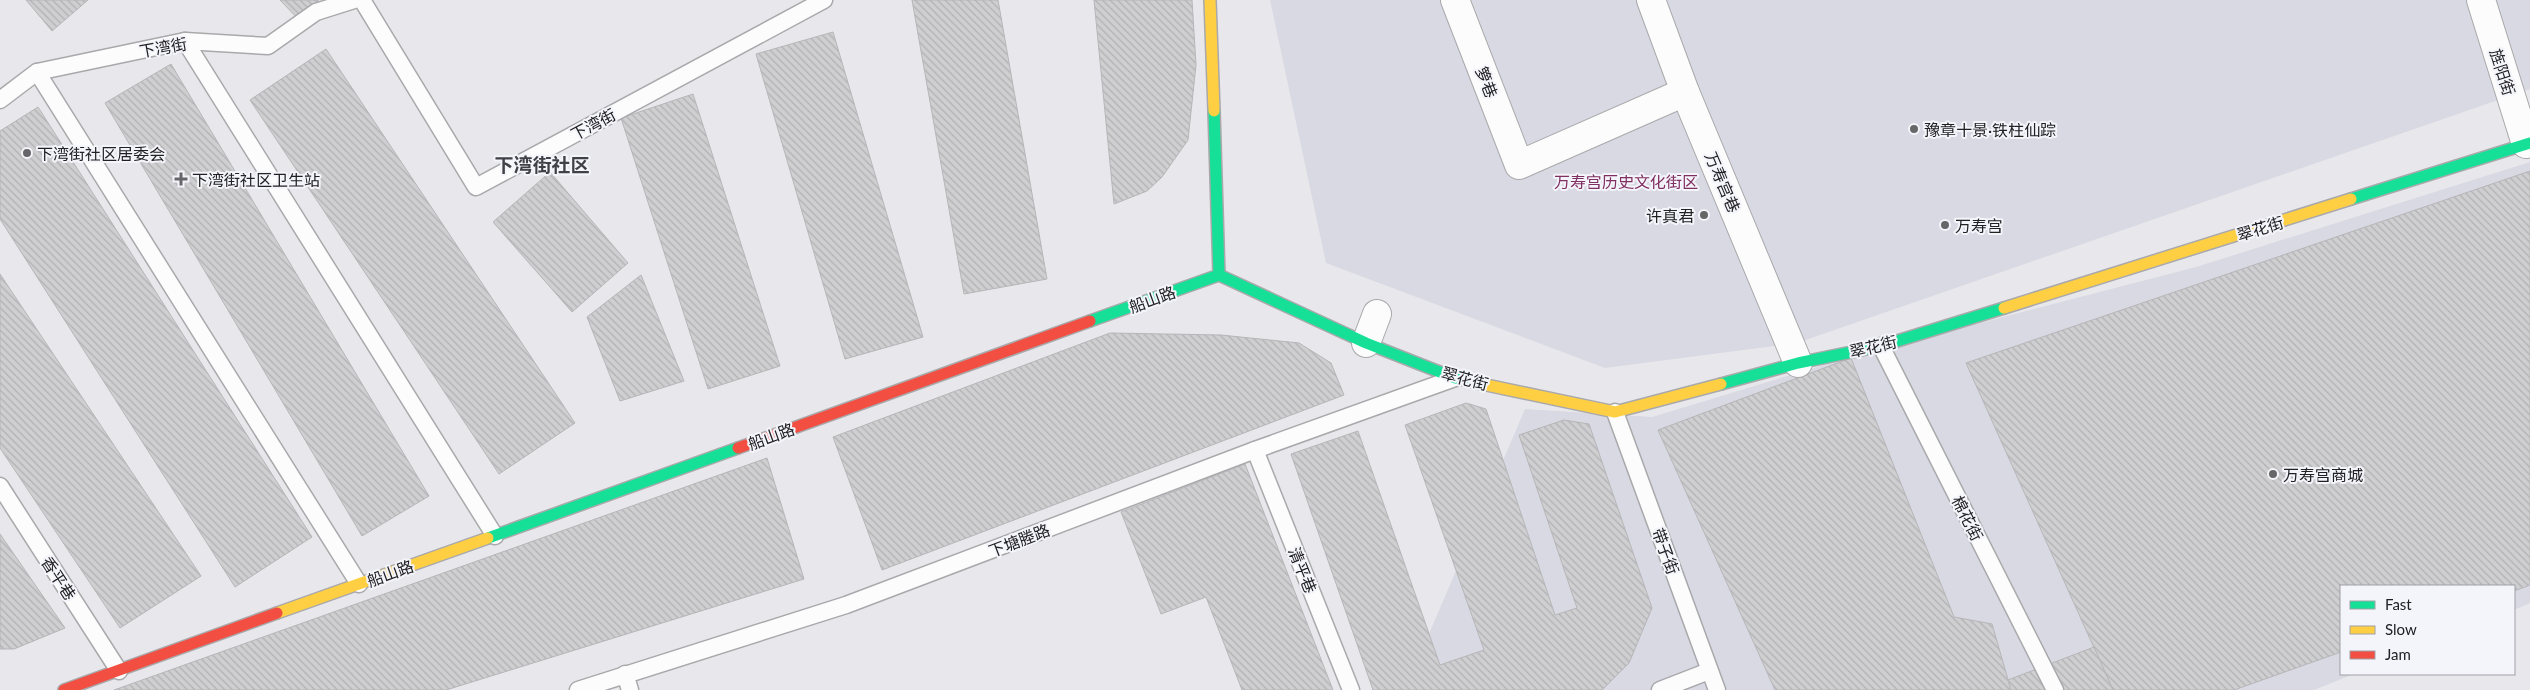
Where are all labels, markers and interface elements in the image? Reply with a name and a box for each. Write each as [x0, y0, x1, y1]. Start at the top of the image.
street label: 下湾街 [138, 33, 188, 61]
street label: 旌阳街 [2487, 46, 2519, 98]
street label: 箩巷 [1472, 64, 1502, 100]
street label: 下湾街 [567, 104, 619, 144]
place label: 豫章十景·铁柱仙踪 [1924, 120, 2056, 139]
marker: 豫章十景·铁柱仙踪 [1908, 123, 1920, 135]
place label: 下湾街社区居委会 [37, 144, 165, 163]
marker: 下湾街社区居委会 [21, 147, 33, 159]
street label: 万寿宫巷 [1702, 149, 1744, 215]
district label: 下湾街社区 [494, 153, 590, 176]
place label: 下湾街社区卫生站 [192, 170, 320, 189]
marker: 下湾街社区卫生站 [174, 172, 188, 186]
park label: 万寿宫历史文化街区 [1554, 172, 1698, 191]
place label: 许真君 [1646, 206, 1694, 225]
marker: 许真君 [1698, 209, 1710, 221]
street label: 翠花街 [2234, 212, 2286, 244]
place label: 万寿宫 [1955, 216, 2003, 235]
marker: 万寿宫 [1939, 219, 1951, 231]
street label: 船山路 [1126, 282, 1178, 316]
street label: 翠花街 [1847, 331, 1899, 361]
street label: 翠花街 [1439, 363, 1491, 393]
street label: 船山路 [745, 419, 797, 453]
place label: 万寿宫商城 [2283, 465, 2363, 484]
marker: 万寿宫商城 [2267, 468, 2279, 480]
street label: 棉花街 [1949, 492, 1987, 544]
street label: 下塘塍路 [986, 520, 1052, 560]
street label: 带子街 [1649, 525, 1683, 577]
street label: 清平巷 [1285, 544, 1321, 596]
street label: 香平巷 [38, 553, 80, 603]
street label: 船山路 [364, 556, 416, 590]
legend [2340, 585, 2515, 675]
text: Fast [2385, 595, 2412, 613]
text: Slow [2385, 620, 2417, 638]
text: Jam [2385, 645, 2411, 663]

